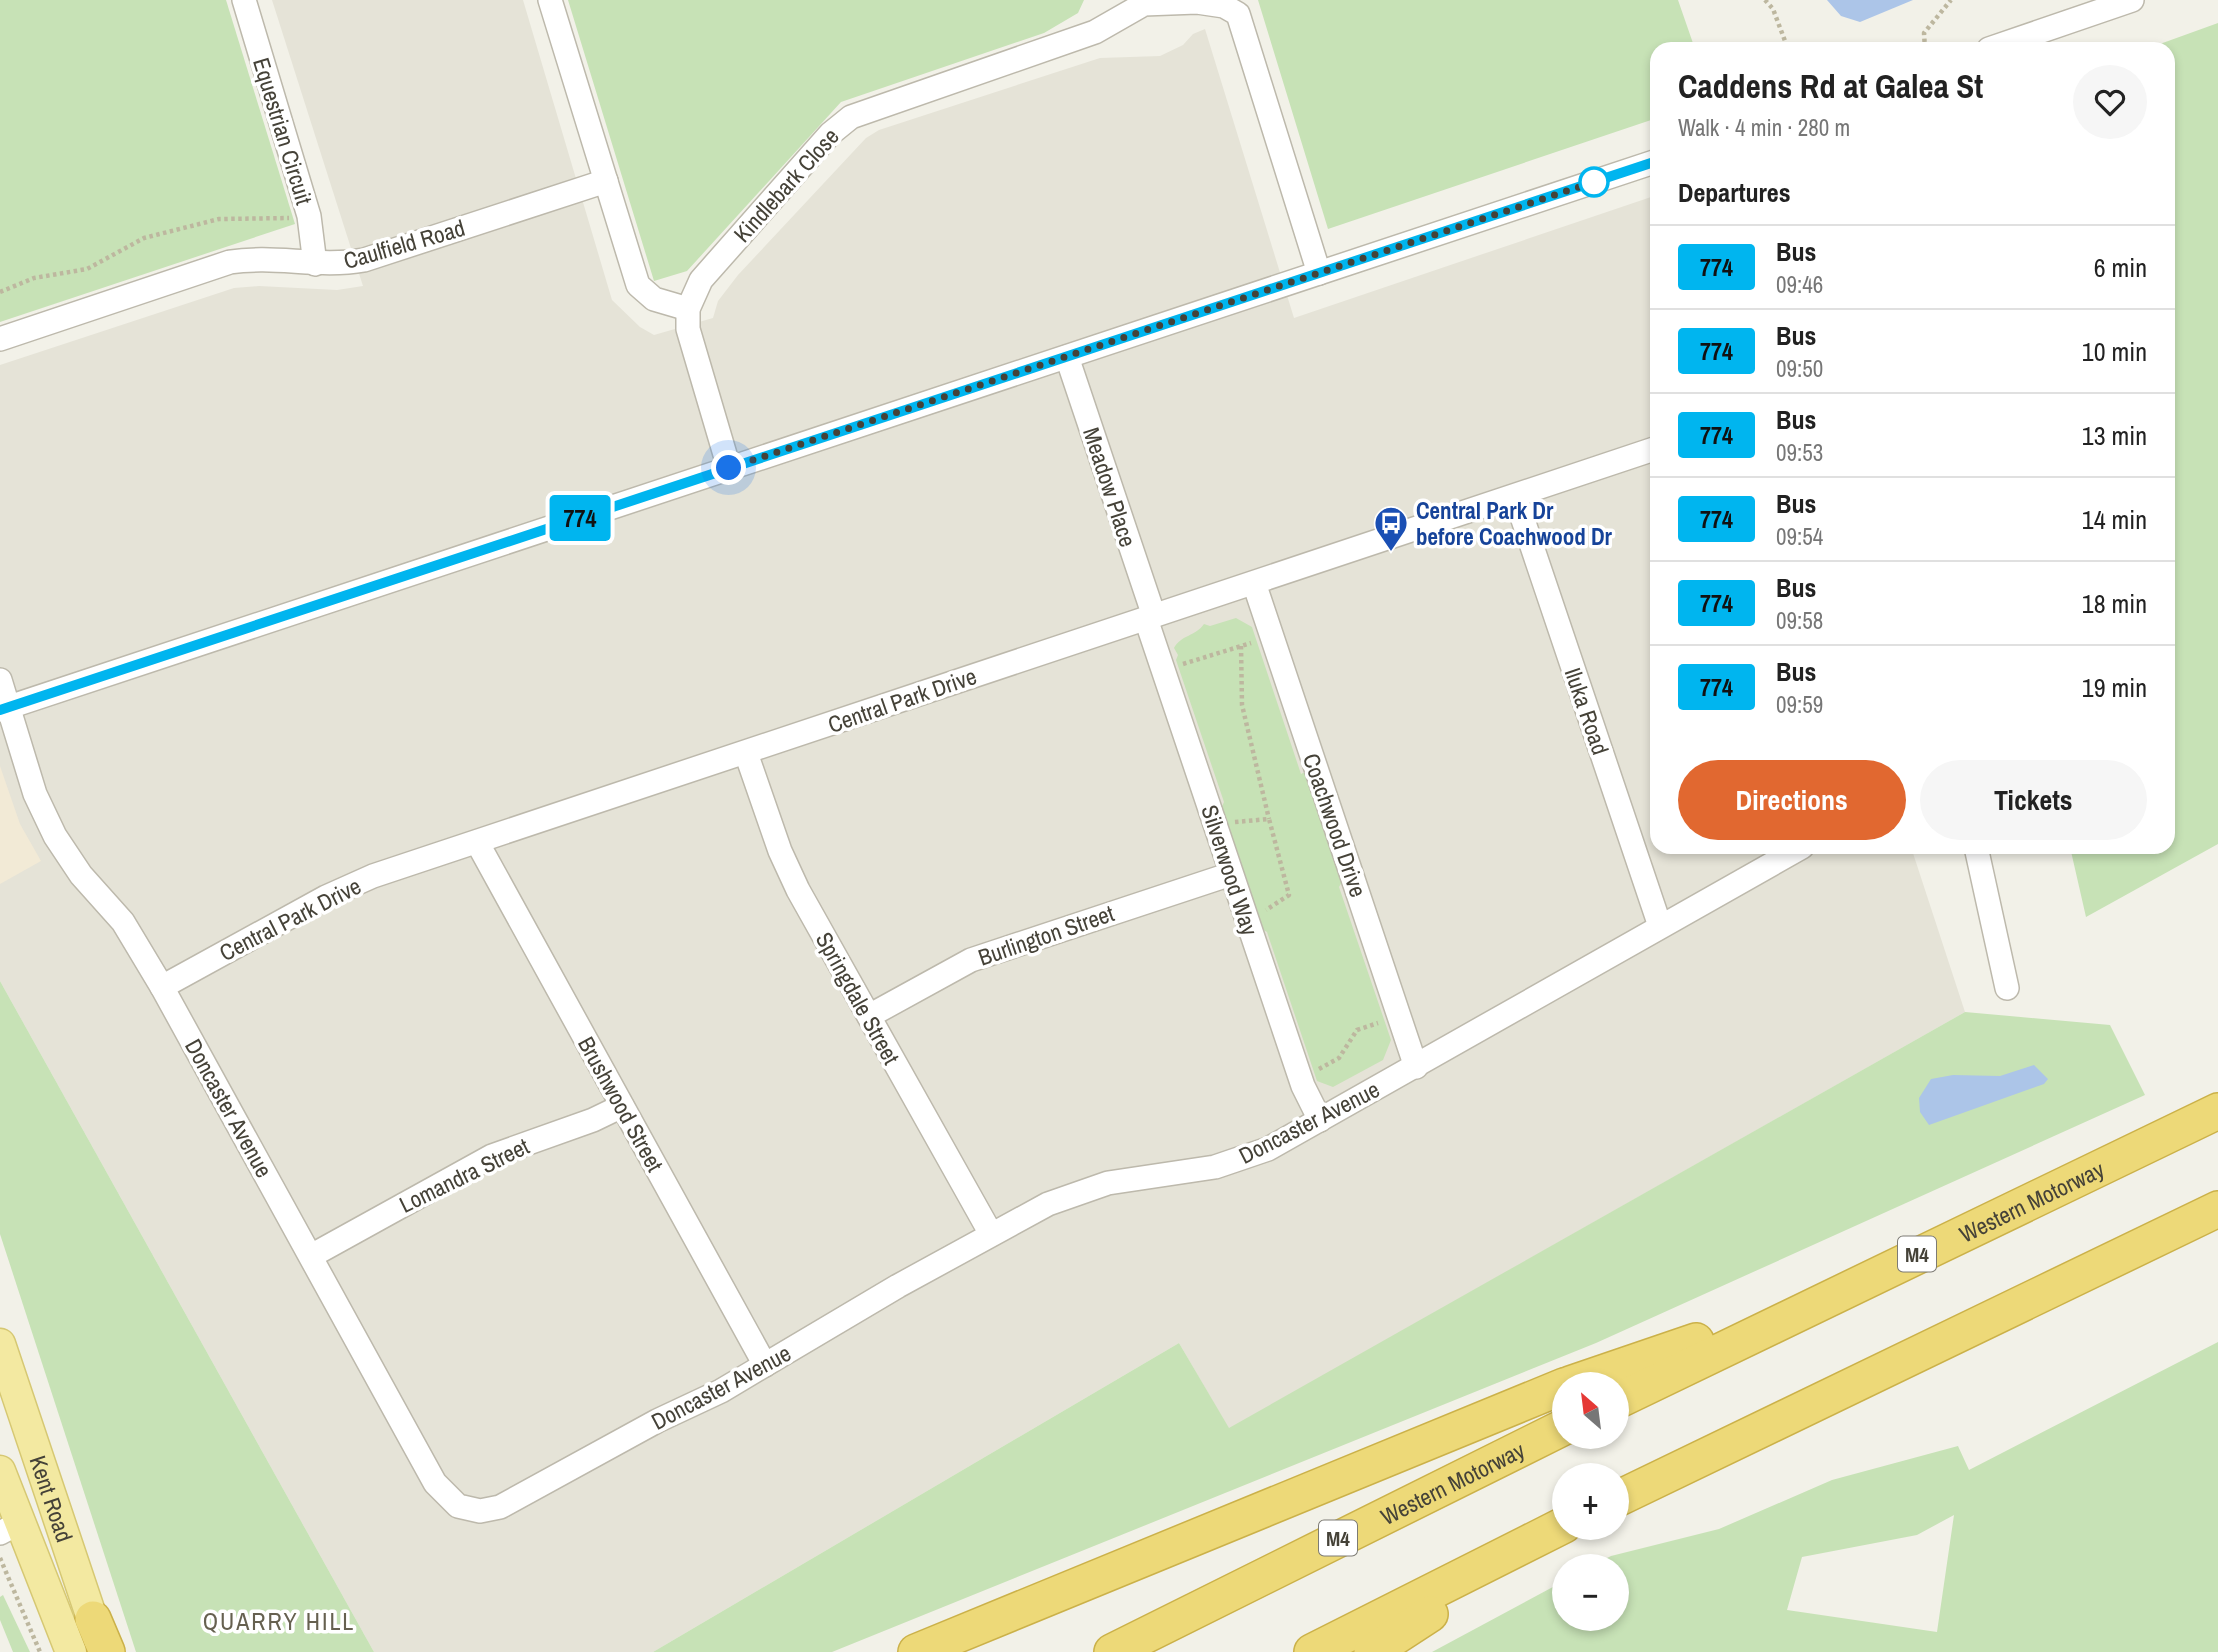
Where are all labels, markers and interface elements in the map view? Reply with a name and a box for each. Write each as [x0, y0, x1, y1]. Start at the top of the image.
street label: Equestrian Circuit [246, 54, 320, 208]
text: Caddens Rd at Galea St [1678, 64, 1983, 108]
button: heart [2073, 65, 2147, 139]
text: Walk · 4 min · 280 m [1678, 112, 1850, 143]
street label: Kindlebark Close [726, 121, 846, 249]
unlabelled marker [1579, 167, 1609, 197]
text: Departures [1678, 175, 1791, 210]
street label: Caulfield Road [340, 212, 468, 276]
text: Bus [1776, 234, 1816, 269]
text: 6 min [2094, 250, 2147, 285]
text: 774 [1700, 251, 1733, 283]
text: 09:46 [1776, 269, 1823, 300]
text: Bus [1776, 318, 1816, 353]
text: 10 min [2082, 334, 2147, 369]
text: 774 [1700, 335, 1733, 367]
text: 09:50 [1776, 353, 1823, 384]
text: Bus [1776, 402, 1816, 437]
text: 13 min [2082, 418, 2147, 453]
text: 774 [1700, 419, 1733, 451]
street label: Meadow Place [1076, 423, 1144, 551]
text: 09:53 [1776, 437, 1823, 468]
your location [711, 450, 746, 485]
text: Bus [1776, 486, 1816, 521]
line badge: 774 [540, 495, 620, 541]
place label: Central Park Dr before Coachwood Dr [1416, 495, 1613, 552]
text: 774 [564, 502, 596, 534]
text: 14 min [2082, 502, 2147, 537]
text: 774 [1700, 503, 1733, 535]
bus stop icon: Central Park Dr before Coachwood Dr [1372, 504, 1410, 553]
text: 09:54 [1776, 521, 1823, 552]
text: Bus [1776, 570, 1816, 605]
text: 18 min [2082, 586, 2147, 621]
text: 774 [1700, 587, 1733, 619]
text: 09:58 [1776, 605, 1823, 636]
text: Bus [1776, 654, 1816, 689]
street label: Central Park Drive [824, 660, 980, 740]
street label: Iluka Road [1558, 663, 1616, 759]
text: 19 min [2082, 670, 2147, 705]
text: 774 [1700, 671, 1733, 703]
text: 09:59 [1776, 689, 1823, 720]
street label: Coachwood Drive [1296, 749, 1374, 901]
button: Directions [1678, 760, 1906, 840]
button: Tickets [1920, 760, 2147, 840]
street label: Silverwood Way [1194, 801, 1266, 940]
street label: Central Park Drive [214, 870, 366, 968]
street label: Burlington Street [974, 897, 1118, 973]
street label: Springdale Street [809, 926, 907, 1070]
street label: Brushwood Street [571, 1031, 671, 1177]
street label: Doncaster Avenue [178, 1033, 280, 1183]
street label: Doncaster Avenue [1233, 1073, 1385, 1171]
street label: Lomandra Street [394, 1130, 534, 1220]
street label: Western Motorway [1954, 1153, 2109, 1249]
road number: M4 [1898, 1236, 1936, 1272]
street label: Doncaster Avenue [646, 1337, 796, 1437]
north arrow [1552, 1372, 1629, 1449]
map controls [1552, 1372, 1629, 1631]
street label: Western Motorway [1375, 1434, 1530, 1532]
street label: Kent Road [23, 1451, 81, 1546]
button: + [1552, 1463, 1629, 1540]
road number: M4 [1319, 1520, 1357, 1556]
button: − [1552, 1554, 1629, 1631]
district label: QUARRY HILL [203, 1605, 355, 1637]

